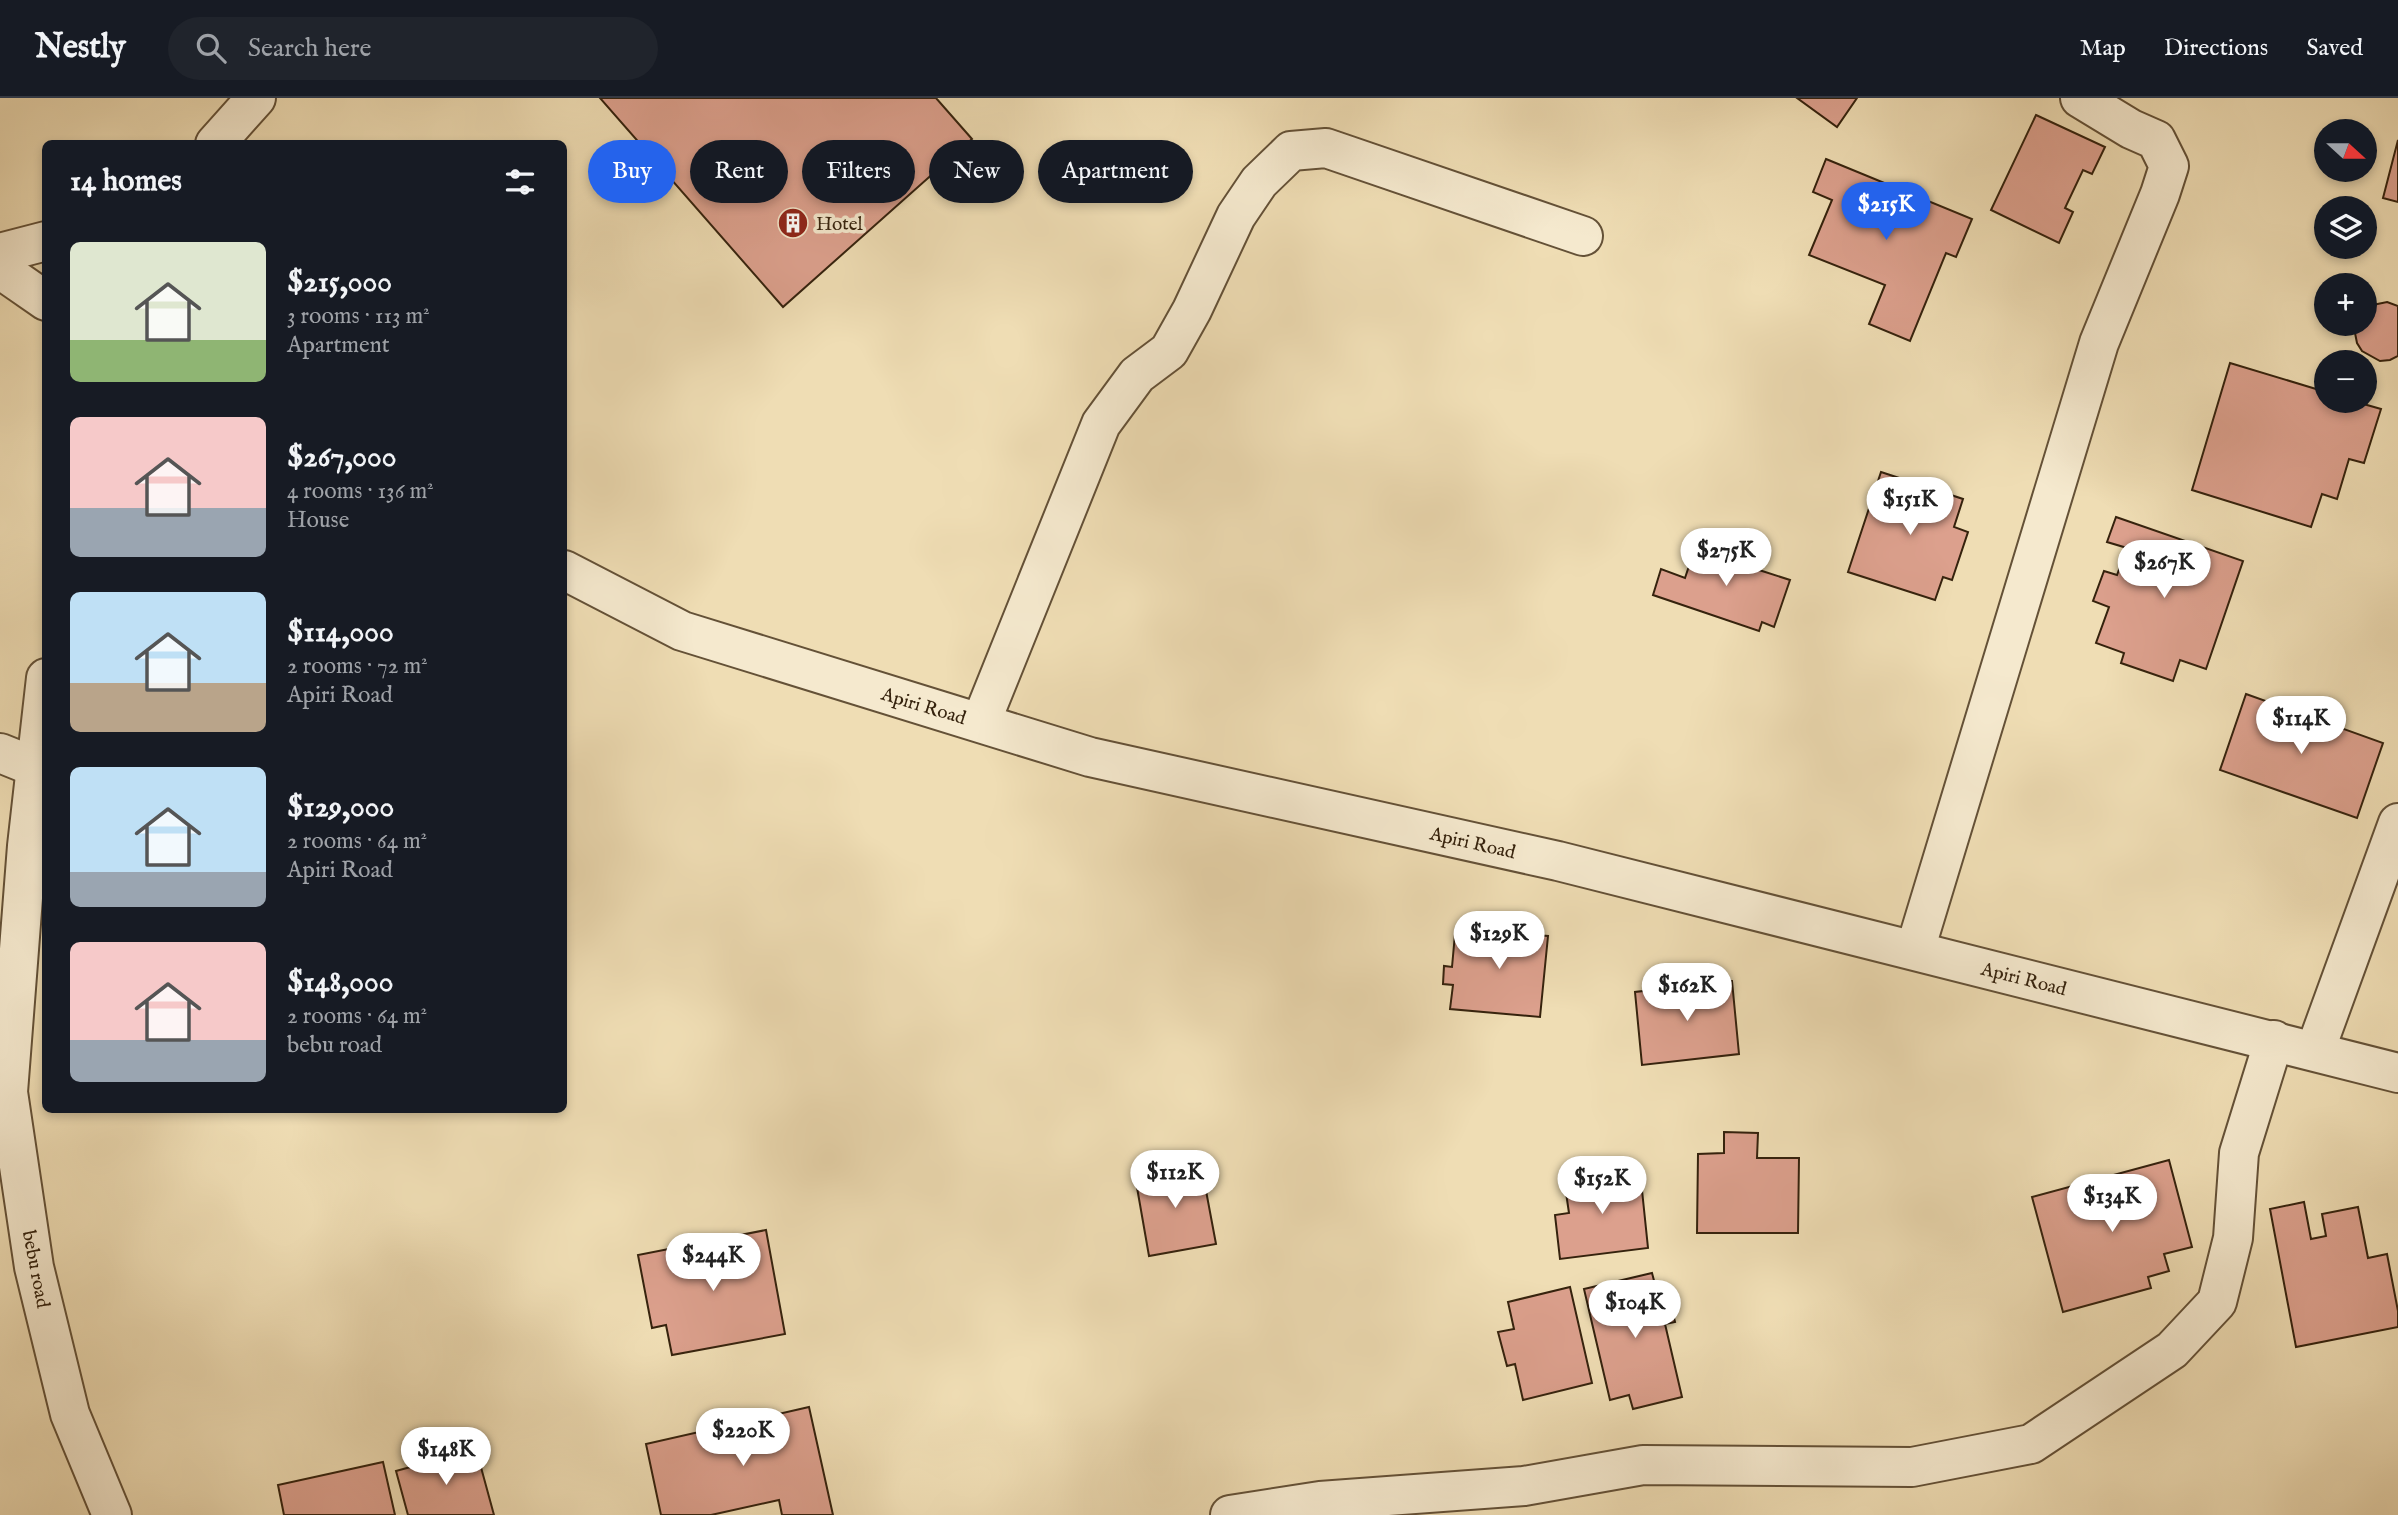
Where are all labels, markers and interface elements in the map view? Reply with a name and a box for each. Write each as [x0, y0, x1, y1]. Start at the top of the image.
search box [168, 17, 658, 80]
text: Nestly [35, 27, 126, 69]
icon: search [192, 29, 230, 67]
text: Search here [248, 32, 372, 65]
text: Map [2080, 33, 2126, 64]
text: Directions [2164, 33, 2268, 64]
text: Saved [2306, 33, 2363, 64]
north arrow [2314, 119, 2376, 182]
map controls [2314, 119, 2377, 413]
chip: Buy [588, 140, 676, 203]
chip: Rent [690, 140, 788, 203]
chip: Filters [802, 140, 915, 203]
chip: New [929, 140, 1024, 203]
chip: Apartment [1038, 140, 1193, 203]
text: 14 homes [70, 163, 182, 201]
icon: filters [501, 163, 539, 201]
pin: $215K [1837, 183, 1935, 242]
text: $215K [1857, 190, 1915, 219]
button: layers [2314, 196, 2377, 259]
building icon: Hotel [776, 206, 810, 240]
place label: Hotel [816, 213, 863, 237]
text: $215,000 [287, 264, 392, 302]
icon: home [126, 270, 210, 354]
button: + [2314, 273, 2377, 336]
text: 3 rooms · 113 m² [287, 302, 430, 331]
text: Apartment [287, 331, 390, 360]
button: − [2314, 350, 2377, 413]
text: $267,000 [287, 439, 397, 477]
icon: home [126, 445, 210, 529]
text: 4 rooms · 136 m² [287, 477, 434, 506]
pin: $151K [1861, 478, 1959, 537]
text: $151K [1883, 485, 1937, 514]
text: House [287, 506, 349, 535]
pin: $275K [1677, 528, 1775, 588]
text: $275K [1697, 536, 1756, 565]
pin: $267K [2115, 540, 2213, 600]
text: $267K [2134, 548, 2194, 577]
text: $114,000 [287, 614, 394, 652]
icon: home [126, 620, 210, 704]
text: 2 rooms · 72 m² [287, 652, 428, 681]
text: Apiri Road [287, 681, 393, 710]
street label: Apiri Road [877, 682, 969, 731]
pin: $114K [2252, 696, 2350, 756]
text: $114K [2272, 704, 2330, 733]
text: $129,000 [287, 789, 394, 827]
icon: home [126, 795, 210, 879]
street label: Apiri Road [1426, 822, 1519, 866]
text: 2 rooms · 64 m² [287, 827, 427, 856]
text: Apiri Road [287, 856, 393, 885]
pin: $129K [1450, 912, 1548, 971]
text: $129K [1470, 919, 1528, 948]
street label: Apiri Road [1977, 957, 2070, 1002]
text: $148,000 [287, 964, 393, 1002]
pin: $162K [1638, 964, 1736, 1023]
icon: home [126, 970, 210, 1054]
text: $162K [1658, 971, 1716, 1000]
text: 2 rooms · 64 m² [287, 1002, 427, 1031]
text: bebu road [287, 1031, 382, 1060]
pin: $112K [1126, 1150, 1224, 1210]
pin: $152K [1553, 1156, 1651, 1216]
text: $112K [1146, 1158, 1204, 1187]
text: $152K [1574, 1164, 1630, 1193]
pin: $134K [2063, 1174, 2161, 1234]
text: $134K [2083, 1182, 2141, 1211]
street label: bebu road [16, 1229, 54, 1311]
pin: $244K [664, 1234, 762, 1293]
text: $244K [682, 1241, 744, 1270]
pin: $104K [1586, 1280, 1684, 1340]
text: $104K [1605, 1288, 1665, 1317]
pin: $220K [694, 1408, 792, 1468]
text: $220K [712, 1416, 774, 1445]
pin: $148K [397, 1428, 495, 1487]
text: $148K [417, 1435, 475, 1464]

